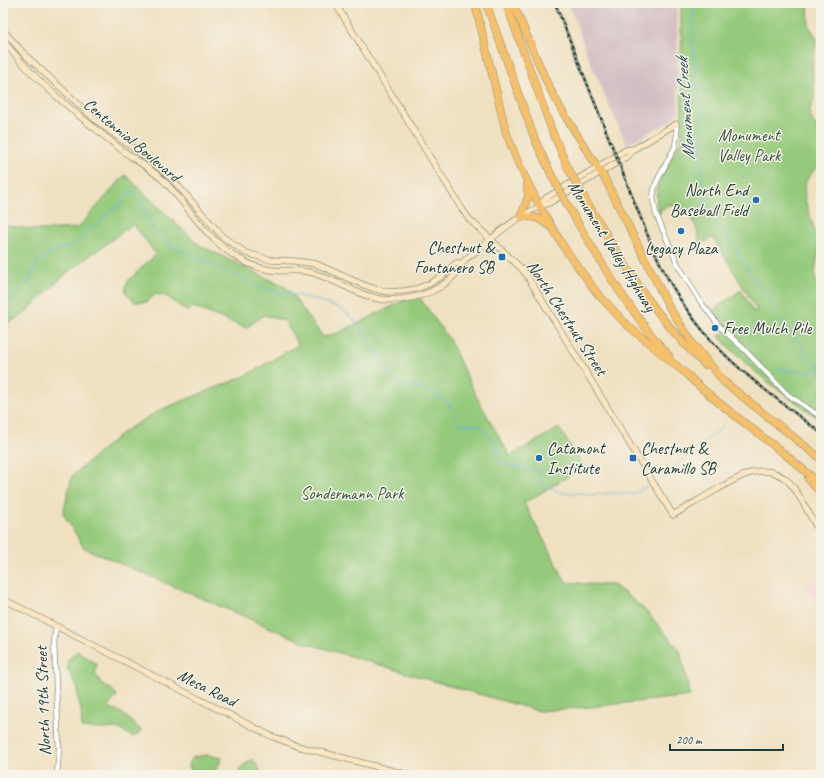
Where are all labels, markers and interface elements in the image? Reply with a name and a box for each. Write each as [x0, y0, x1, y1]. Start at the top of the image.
water label: Monument Creek [670, 54, 700, 161]
street label: Centennial Boulevard [79, 93, 186, 188]
park label: Monument Valley Park [718, 125, 782, 166]
street label: Monument Valley Highway [563, 177, 661, 316]
place label: North End Baseball Field [670, 180, 751, 221]
marker: North End Baseball Field [751, 195, 761, 205]
marker: Legacy Plaza [676, 226, 686, 236]
place label: Chestnut & Fontanero SB [414, 237, 496, 278]
place label: Legacy Plaza [645, 238, 719, 259]
marker: Chestnut & Fontanero SB [497, 252, 507, 262]
street label: North Chestnut Street [522, 256, 613, 382]
place label: Free Mulch Pile [723, 318, 813, 339]
marker: Free Mulch Pile [710, 323, 720, 333]
place label: Catamont Institute [547, 438, 607, 479]
place label: Chestnut & Caramillo SB [641, 438, 717, 479]
marker: Catamont Institute [534, 453, 544, 463]
marker: Chestnut & Caramillo SB [628, 453, 638, 463]
park label: Sondermann Park [301, 483, 405, 504]
street label: North 19th Street [31, 644, 55, 756]
street label: Mesa Road [174, 664, 243, 713]
scale bar [670, 726, 783, 752]
text: 200 m [676, 732, 703, 748]

